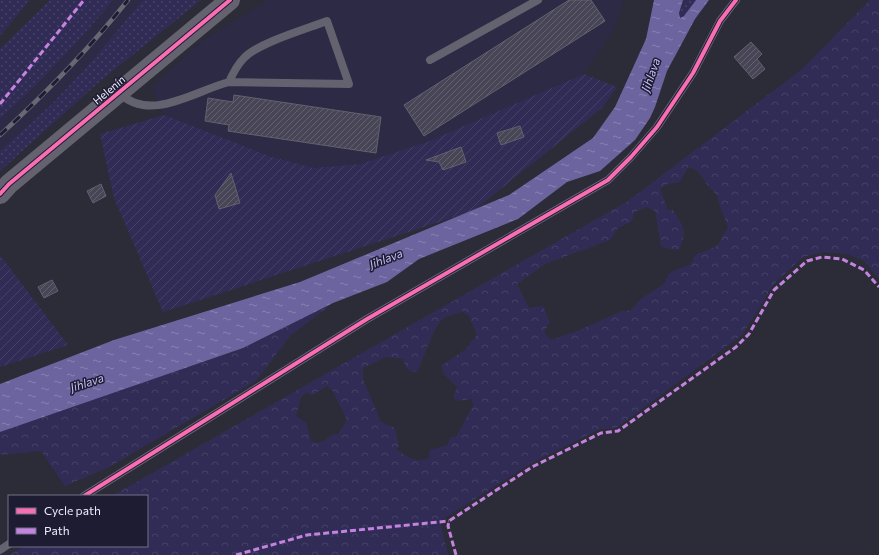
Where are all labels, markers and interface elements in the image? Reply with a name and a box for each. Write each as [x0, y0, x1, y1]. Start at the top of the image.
water label: Jihlava [637, 56, 663, 95]
street label: Helenín [90, 72, 127, 107]
water label: Jihlava [366, 245, 405, 272]
water label: Jihlava [67, 370, 106, 395]
legend [8, 495, 148, 547]
text: Cycle path [44, 503, 101, 517]
text: Path [44, 523, 70, 537]

